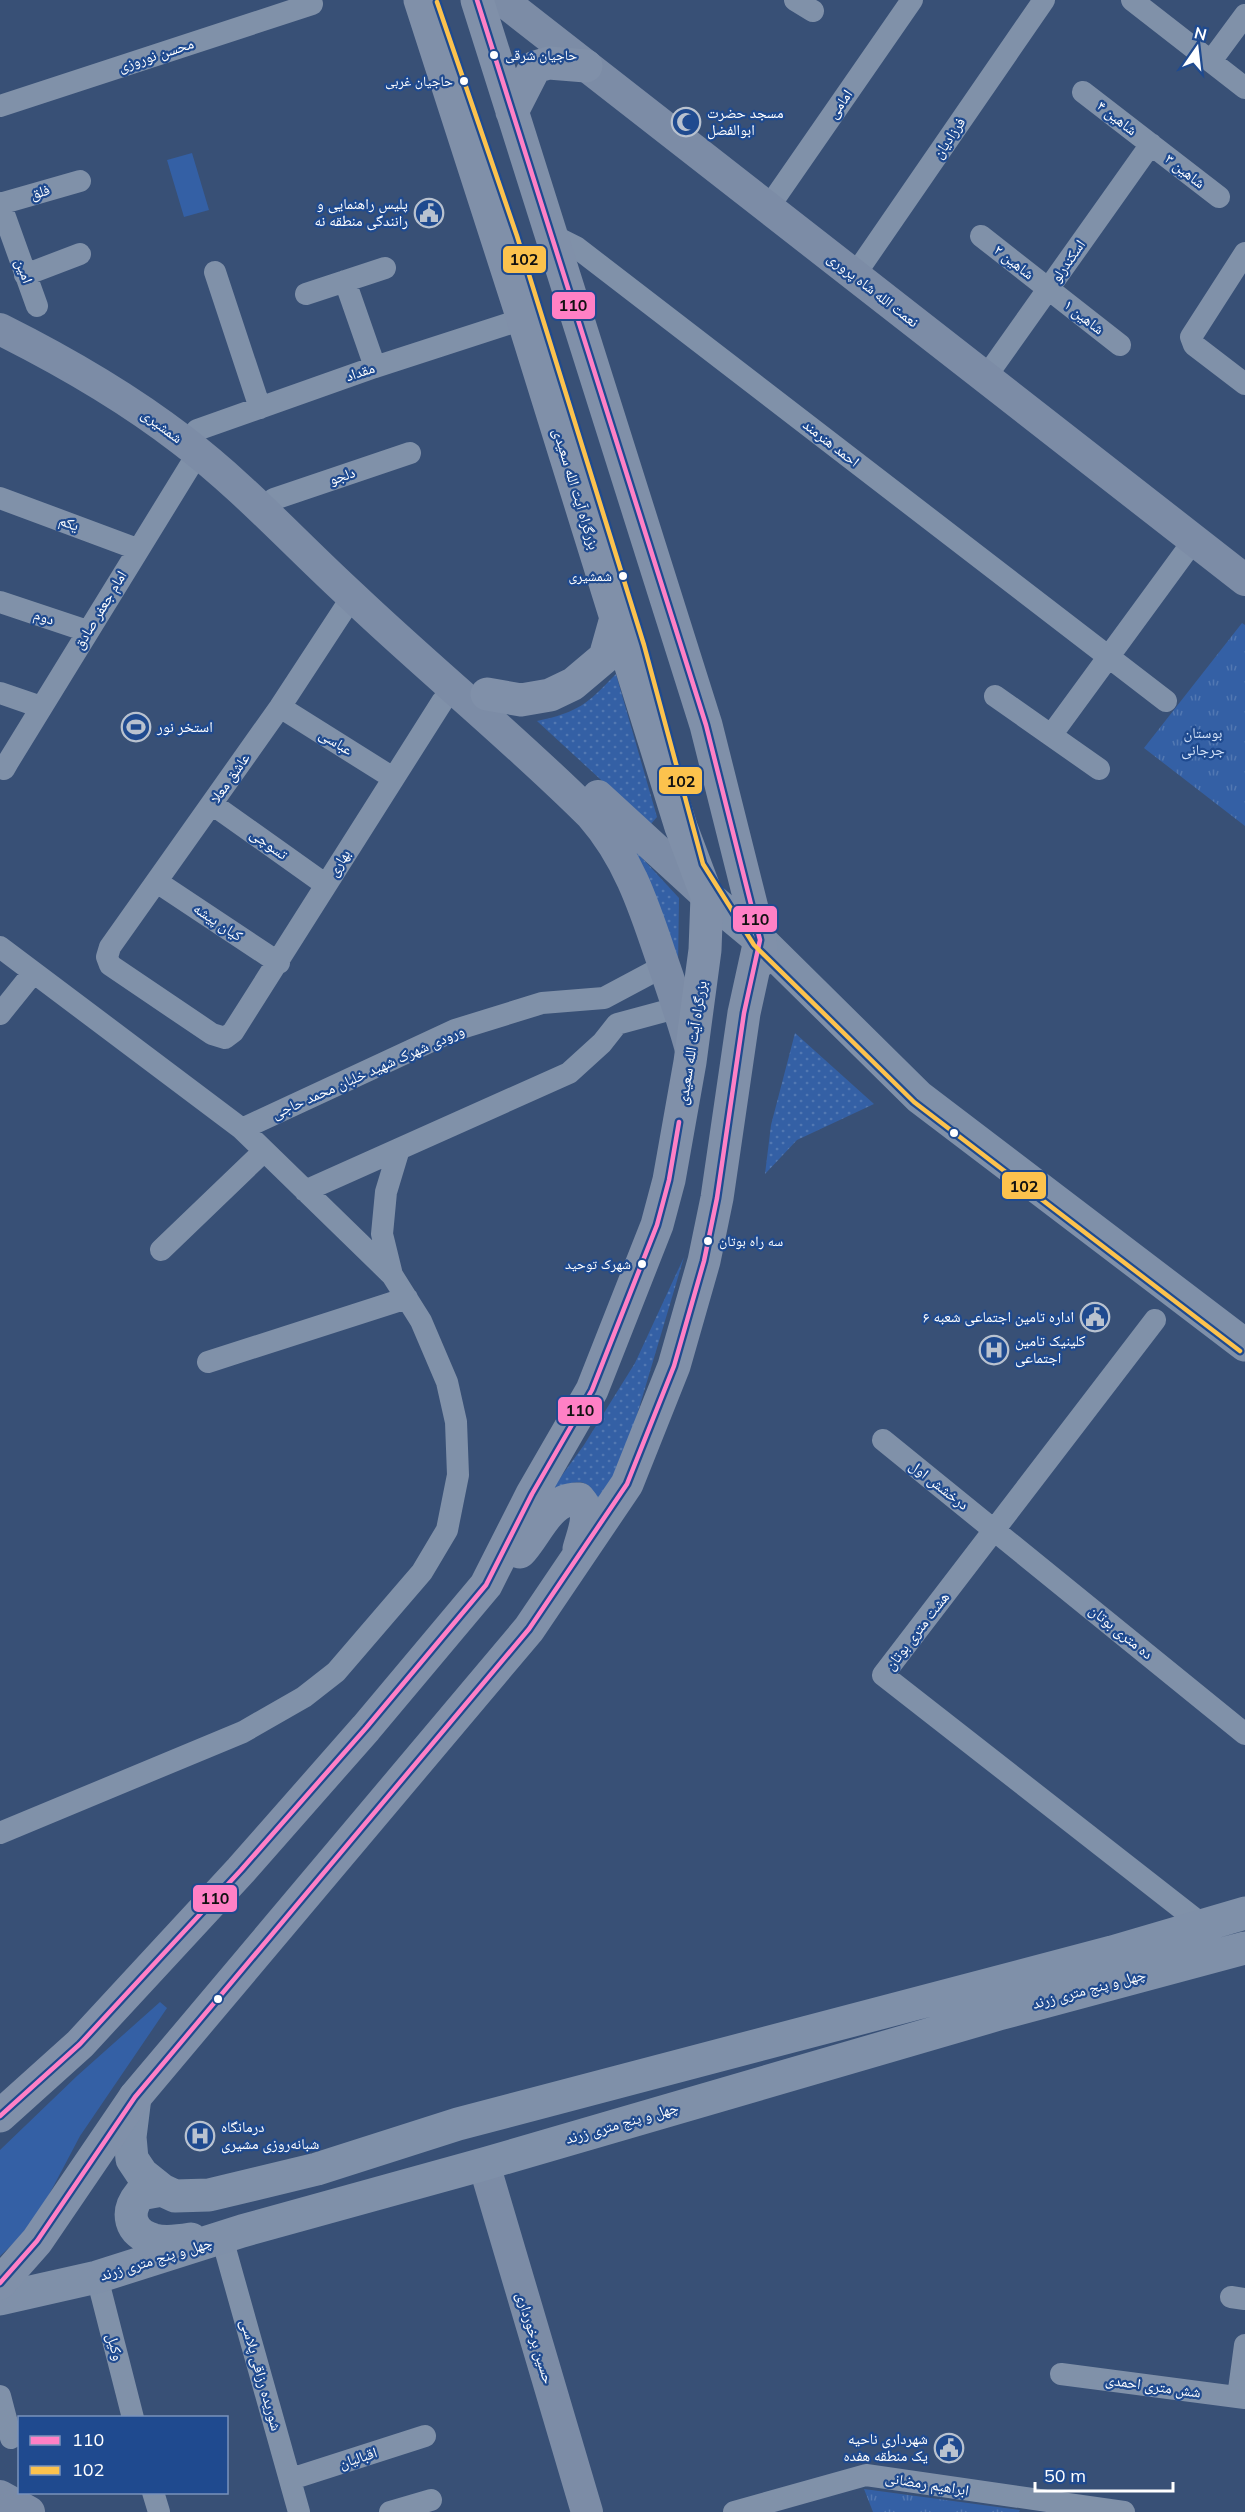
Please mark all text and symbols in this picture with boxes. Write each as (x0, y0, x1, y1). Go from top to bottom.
north arrow (1167, 18, 1227, 78)
text: N (1192, 22, 1209, 45)
street label: محسن نوروزی (116, 33, 197, 77)
place label: حاجیان شرقی (505, 46, 577, 64)
marker: حاجیان شرقی (488, 49, 500, 61)
place label: حاجیان غربی (385, 72, 453, 90)
marker: حاجیان غربی (458, 75, 470, 87)
street label: امامی (823, 85, 857, 123)
street label: شاهین ۴ (1093, 96, 1141, 140)
place label: مسجد حضرت ابوالفضل (707, 103, 784, 140)
mosque icon: مسجد حضرت ابوالفضل (670, 106, 702, 138)
street label: فرزادیان (928, 113, 970, 163)
street label: شاهین ۳ (1161, 149, 1209, 193)
street label: فلق (28, 180, 52, 204)
place label: پلیس راهنمایی و رانندگی منطقه نه (315, 194, 408, 231)
public building icon: پلیس راهنمایی و رانندگی منطقه نه (413, 197, 445, 229)
street label: اسکندرلو (1046, 236, 1089, 286)
street label: شاهین ۲ (990, 240, 1038, 284)
line badge: 102 (502, 245, 547, 274)
street label: نعمت الله شاه پروری (823, 248, 923, 332)
text: 102 (510, 249, 538, 269)
street label: امین (10, 256, 38, 286)
line badge: 110 (551, 291, 596, 320)
text: 110 (559, 295, 587, 315)
street label: شاهین ۱ (1060, 295, 1108, 339)
street label: مقداد (343, 358, 377, 385)
street label: شمشیری (137, 404, 187, 448)
street label: احمد هنرمند (799, 415, 863, 471)
street label: بزرگراه آیت الله سعیدی (548, 426, 604, 552)
street label: دلجو (326, 462, 357, 489)
street label: یکم (56, 510, 82, 536)
street label: امام جعفر صادق (69, 567, 131, 653)
place label: شمشیری (568, 567, 612, 585)
marker: شمشیری (617, 570, 629, 582)
street label: دوم (31, 604, 57, 630)
sports icon: استخر نور (120, 711, 152, 743)
place label: استخر نور (156, 717, 213, 736)
park label: بوستان جرجانی (1181, 723, 1225, 760)
street label: عباسی (315, 724, 357, 760)
street label: عاشق معلا (205, 749, 255, 807)
line badge: 102 (658, 766, 703, 795)
text: 102 (667, 771, 695, 791)
street label: تسوچی (246, 824, 292, 865)
street label: بهاری (323, 846, 355, 880)
street label: کیان پیشه (189, 898, 247, 946)
line badge: 110 (732, 905, 778, 933)
text: 110 (741, 909, 769, 929)
street label: بزرگراه آیت الله سعیدی (672, 979, 712, 1107)
street label: ورودی شهرک شهید خلبان محمد حاجی (268, 1020, 468, 1124)
unlabelled marker (948, 1127, 960, 1139)
line badge: 102 (1001, 1171, 1047, 1200)
text: 102 (1010, 1176, 1038, 1196)
place label: سه راه بوتان (719, 1232, 783, 1250)
marker: سه راه بوتان (702, 1235, 714, 1247)
place label: شهرک توحید (565, 1255, 631, 1273)
marker: شهرک توحید (636, 1258, 648, 1270)
public building icon: اداره تامین اجتماعی شعبه ۶ (1079, 1301, 1111, 1333)
place label: اداره تامین اجتماعی شعبه ۶ (923, 1307, 1074, 1327)
place label: کلینیک تامین اجتماعی (1015, 1331, 1086, 1368)
hospital icon: کلینیک تامین اجتماعی (978, 1334, 1010, 1366)
line badge: 110 (557, 1396, 603, 1425)
text: 110 (566, 1400, 594, 1420)
street label: درخشش اول (905, 1456, 973, 1514)
street label: هشت متری بوتان (880, 1588, 954, 1674)
street label: ده متری بوتان (1085, 1600, 1157, 1664)
line badge: 110 (192, 1884, 238, 1913)
text: 110 (201, 1888, 229, 1908)
street label: چهل و پنج متری زرند (1030, 1964, 1148, 2014)
unlabelled marker (212, 1993, 224, 2005)
street label: چهل و پنج متری زرند (563, 2097, 681, 2149)
place label: درمانگاه شبانه‌روزی مشیری (221, 2117, 319, 2154)
hospital icon: درمانگاه شبانه‌روزی مشیری (184, 2120, 216, 2152)
street label: چهل و پنج متری زرند (97, 2232, 215, 2286)
street label: حسین برخورداری (512, 2290, 559, 2387)
street label: شوریده رزاقی پلاسی (236, 2317, 287, 2433)
street label: وکیل (102, 2331, 128, 2363)
street label: شش متری احمدی (1104, 2369, 1202, 2403)
legend (18, 2416, 228, 2494)
text: 110 (72, 2428, 104, 2451)
place label: شهرداری ناحیه یک منطقه هفده (843, 2429, 928, 2465)
public building icon: شهرداری ناحیه یک منطقه هفده (933, 2432, 965, 2464)
street label: اقبالیان (336, 2442, 380, 2474)
scale bar (1035, 2455, 1173, 2493)
text: 102 (72, 2458, 104, 2481)
text: 50 m (1044, 2464, 1086, 2487)
street label: ابراهیم رمضانی (884, 2467, 970, 2501)

